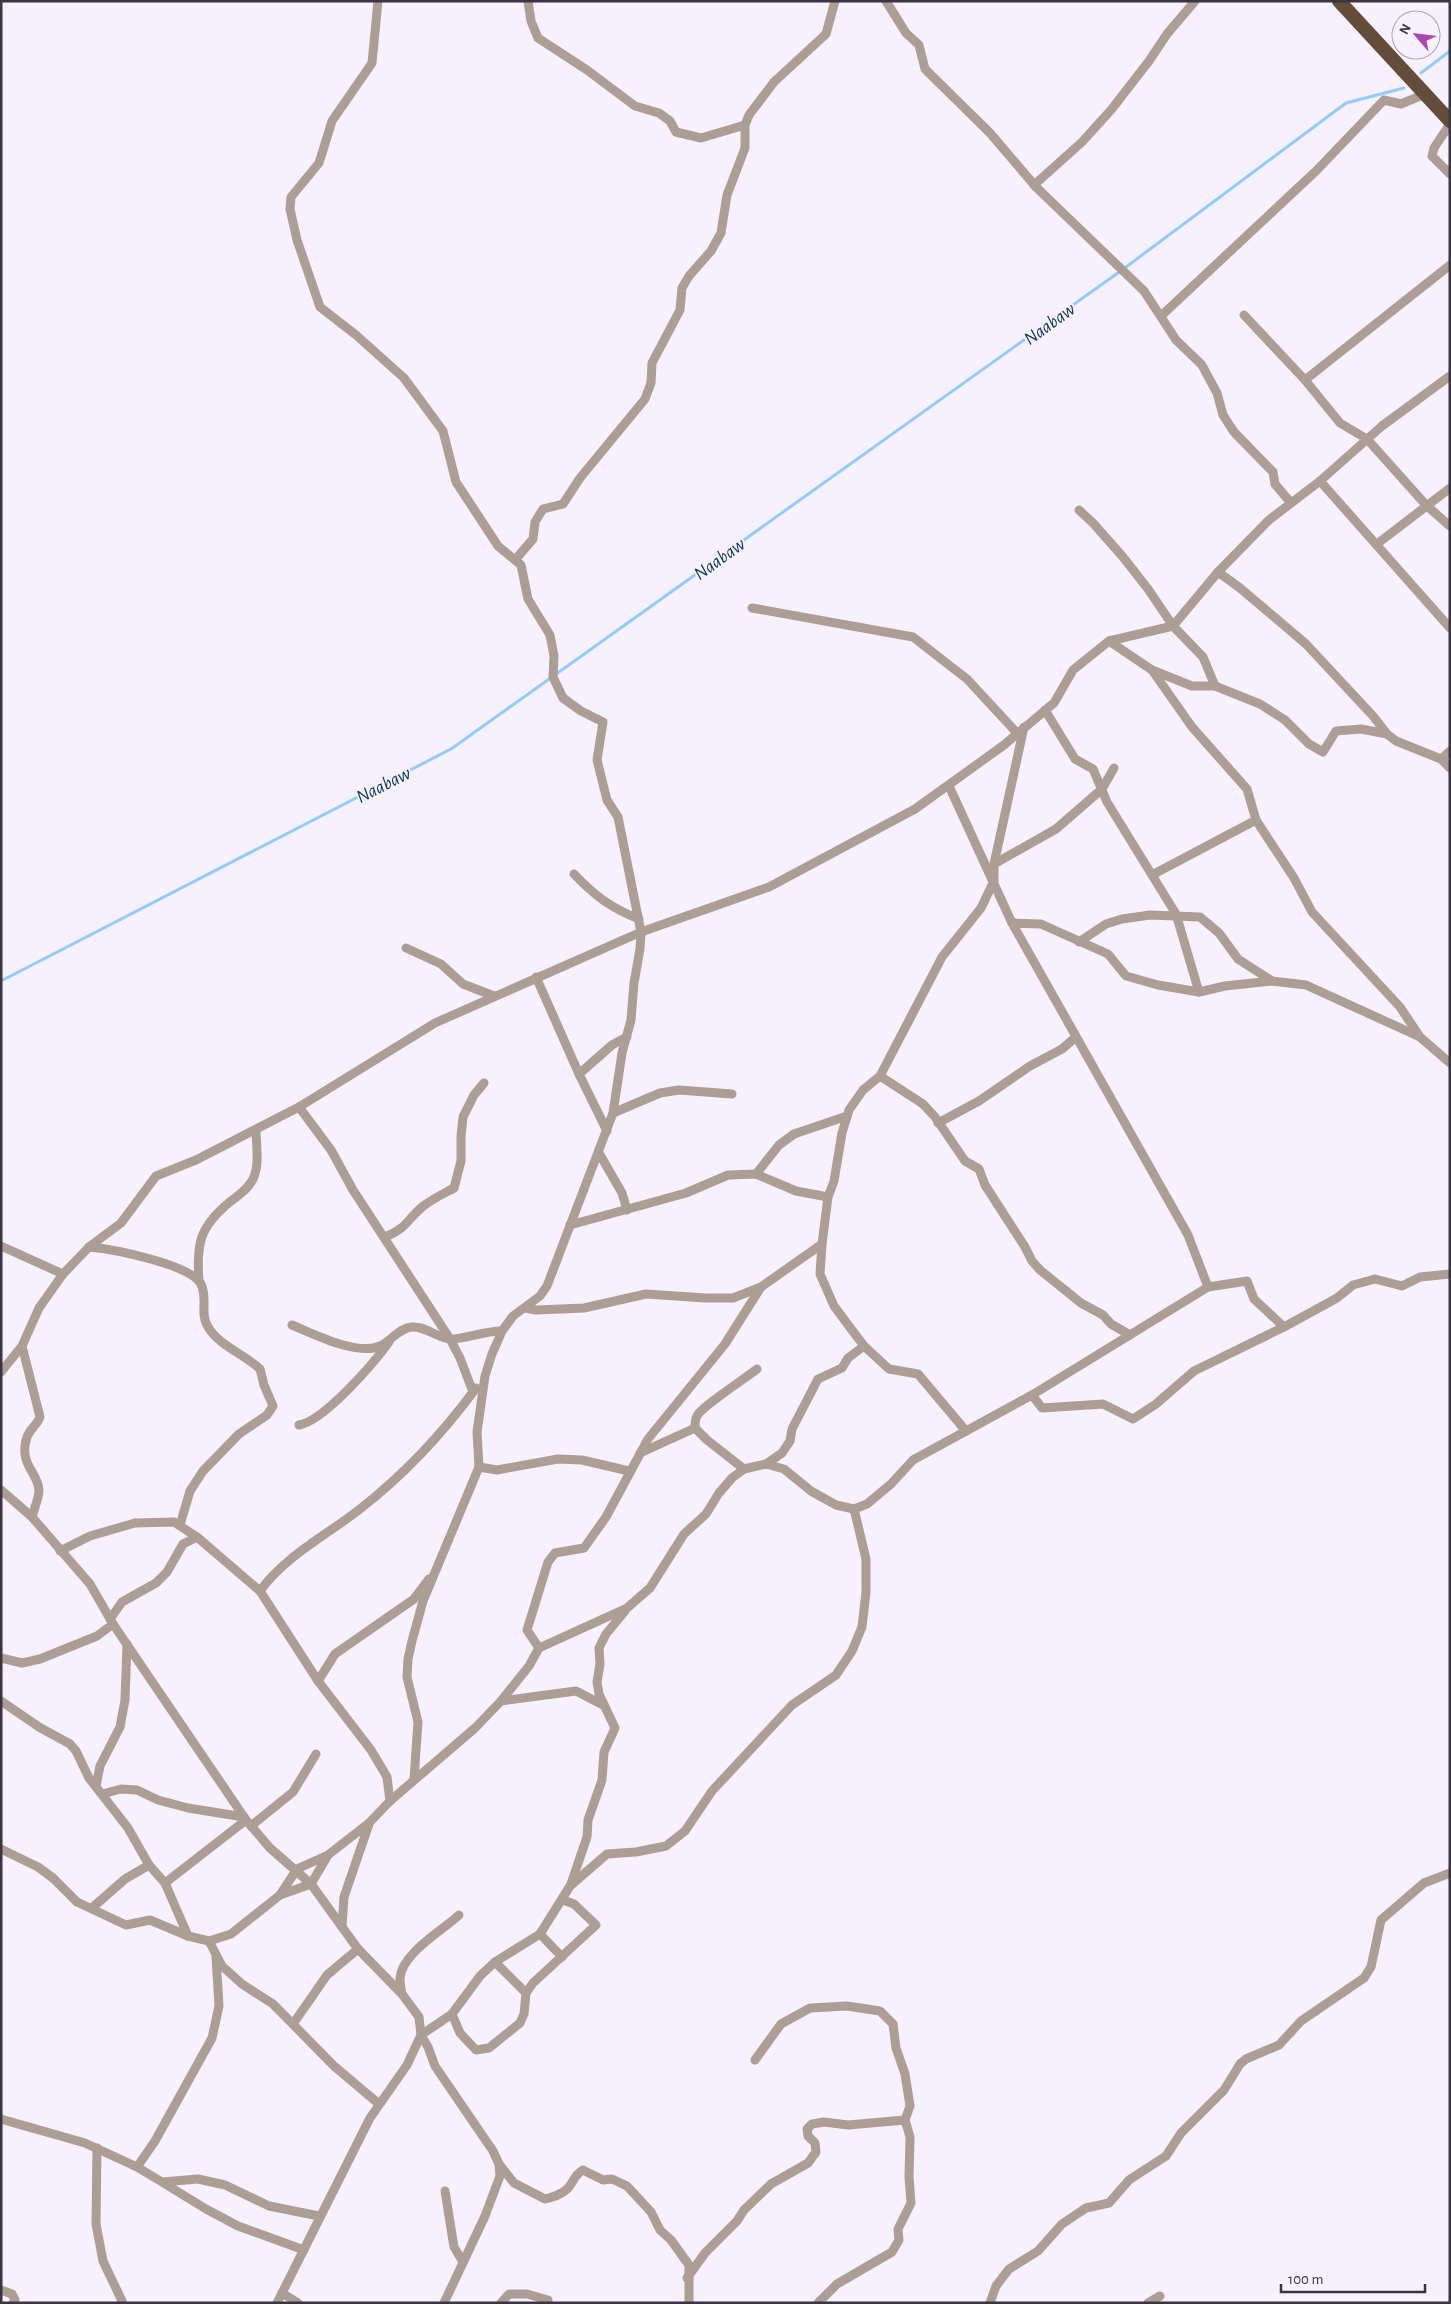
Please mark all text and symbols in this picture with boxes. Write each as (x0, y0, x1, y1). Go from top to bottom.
north arrow (1391, 10, 1441, 60)
text: N (1397, 22, 1414, 37)
water label: Naabaw (1021, 299, 1079, 349)
water label: Naabaw (691, 534, 749, 584)
water label: Naabaw (353, 764, 414, 807)
scale bar (1281, 2262, 1425, 2294)
text: 100 m (1288, 2272, 1323, 2287)

